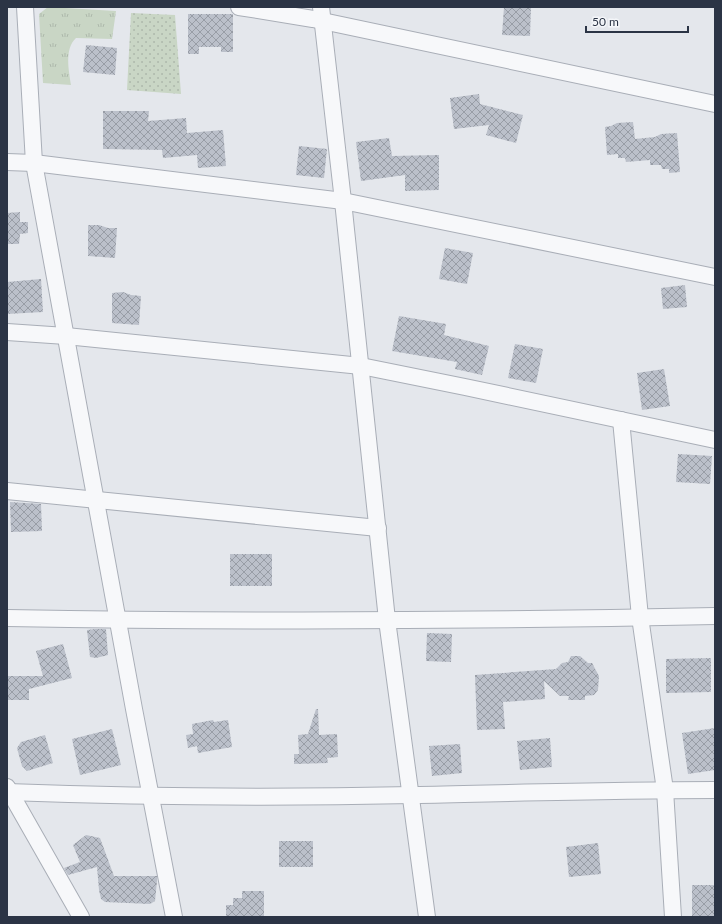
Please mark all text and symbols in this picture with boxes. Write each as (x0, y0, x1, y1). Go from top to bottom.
scale bar (586, 8, 688, 34)
text: 50 m (592, 14, 619, 29)

